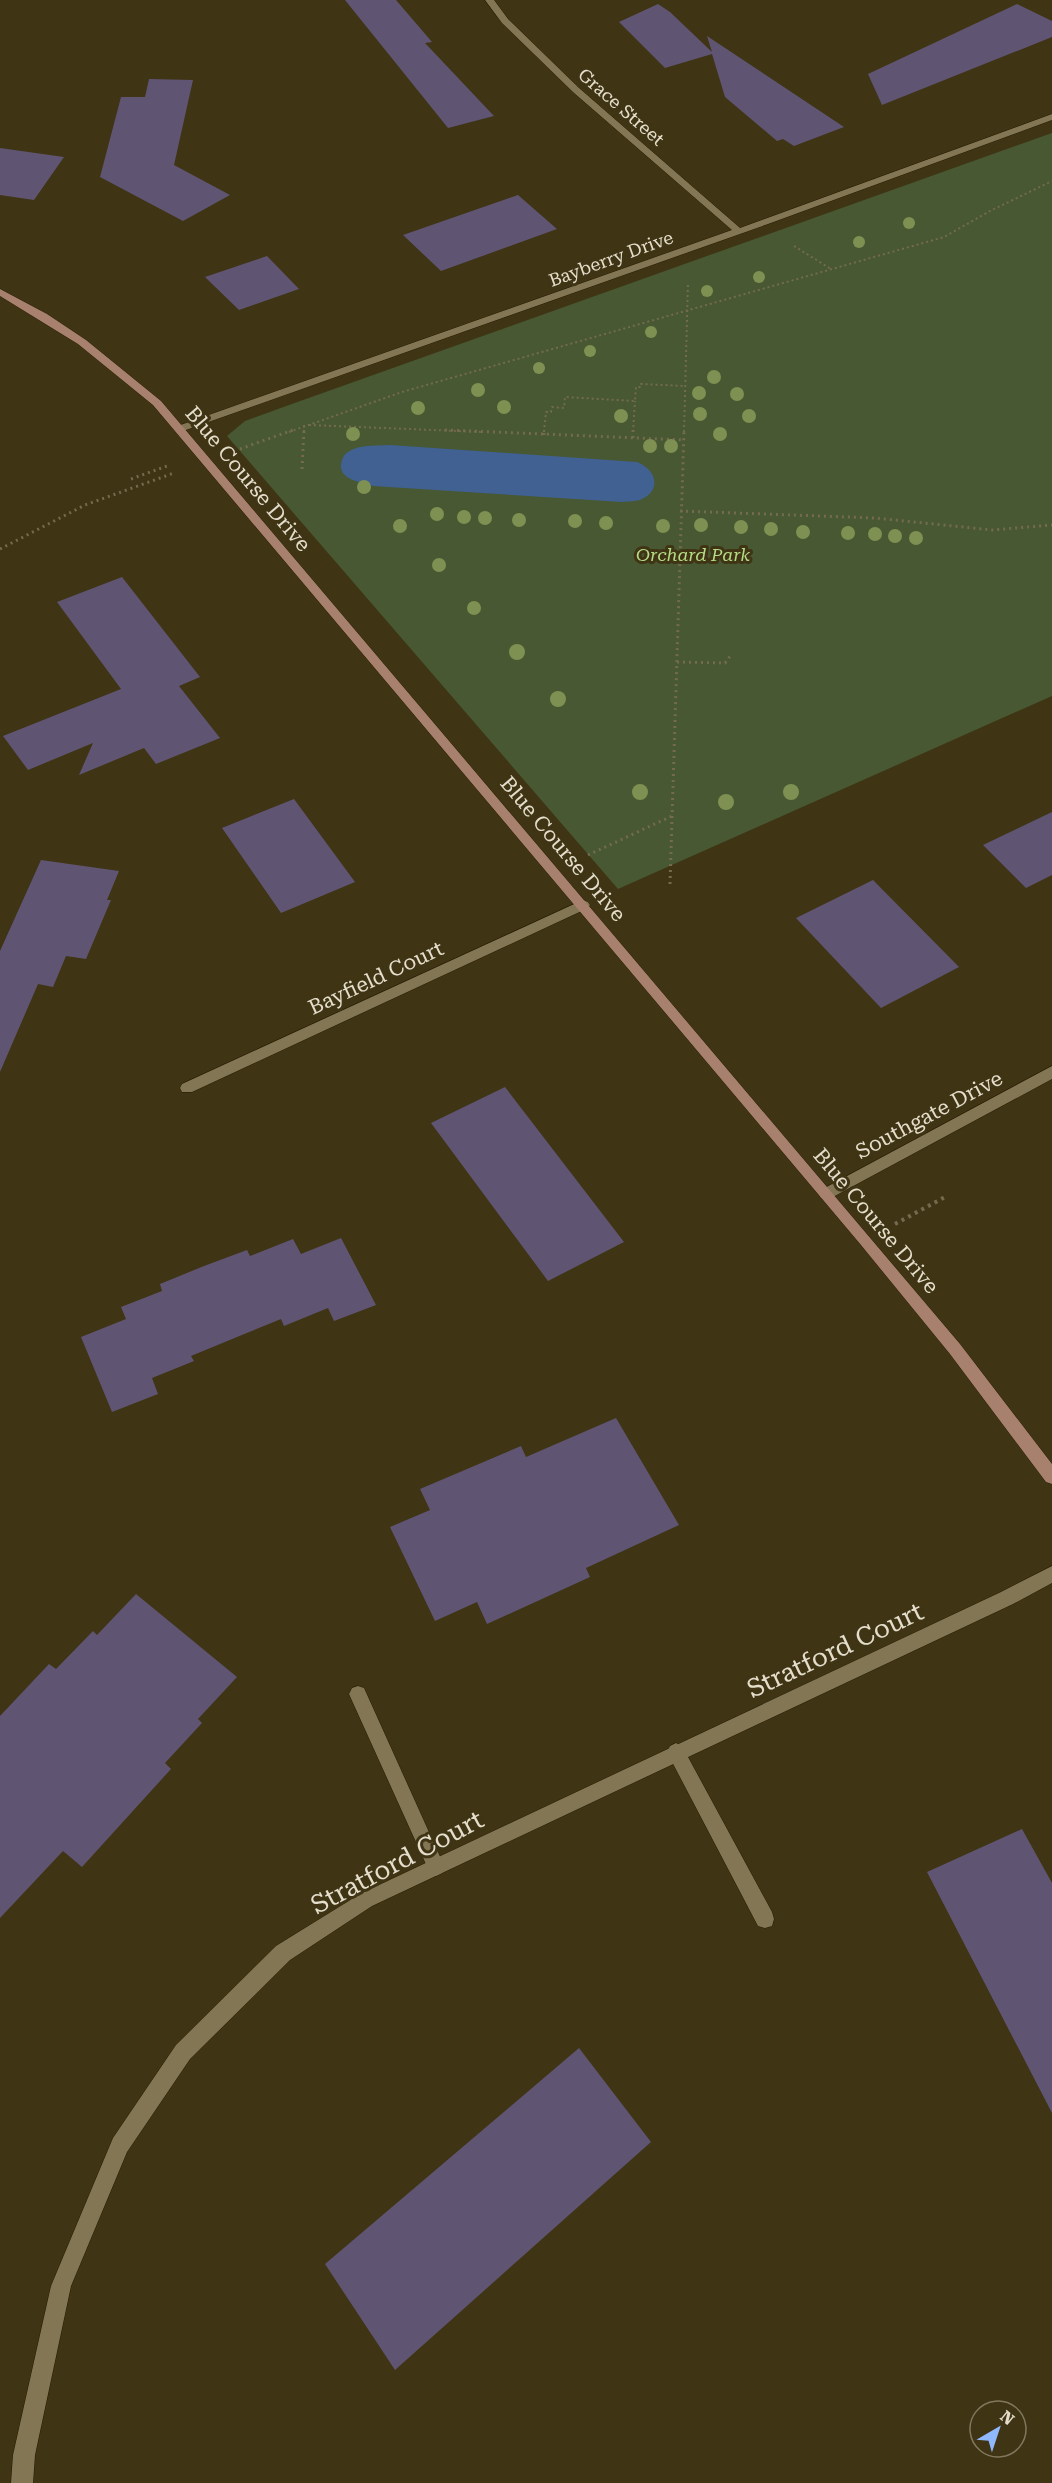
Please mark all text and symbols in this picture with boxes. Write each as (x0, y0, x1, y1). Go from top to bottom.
street label: Grace Street (574, 64, 669, 150)
street label: Bayberry Drive (546, 226, 676, 291)
street label: Blue Course Drive (180, 402, 316, 556)
park label: Orchard Park (636, 544, 750, 565)
street label: Blue Course Drive (495, 772, 631, 926)
street label: Bayfield Court (305, 936, 447, 1020)
street label: Southgate Drive (851, 1066, 1007, 1164)
street label: Blue Course Drive (808, 1144, 944, 1298)
street label: Stratford Court (742, 1596, 928, 1704)
street label: Stratford Court (306, 1804, 489, 1920)
north arrow (968, 2399, 1028, 2459)
text: N (996, 2406, 1018, 2429)

